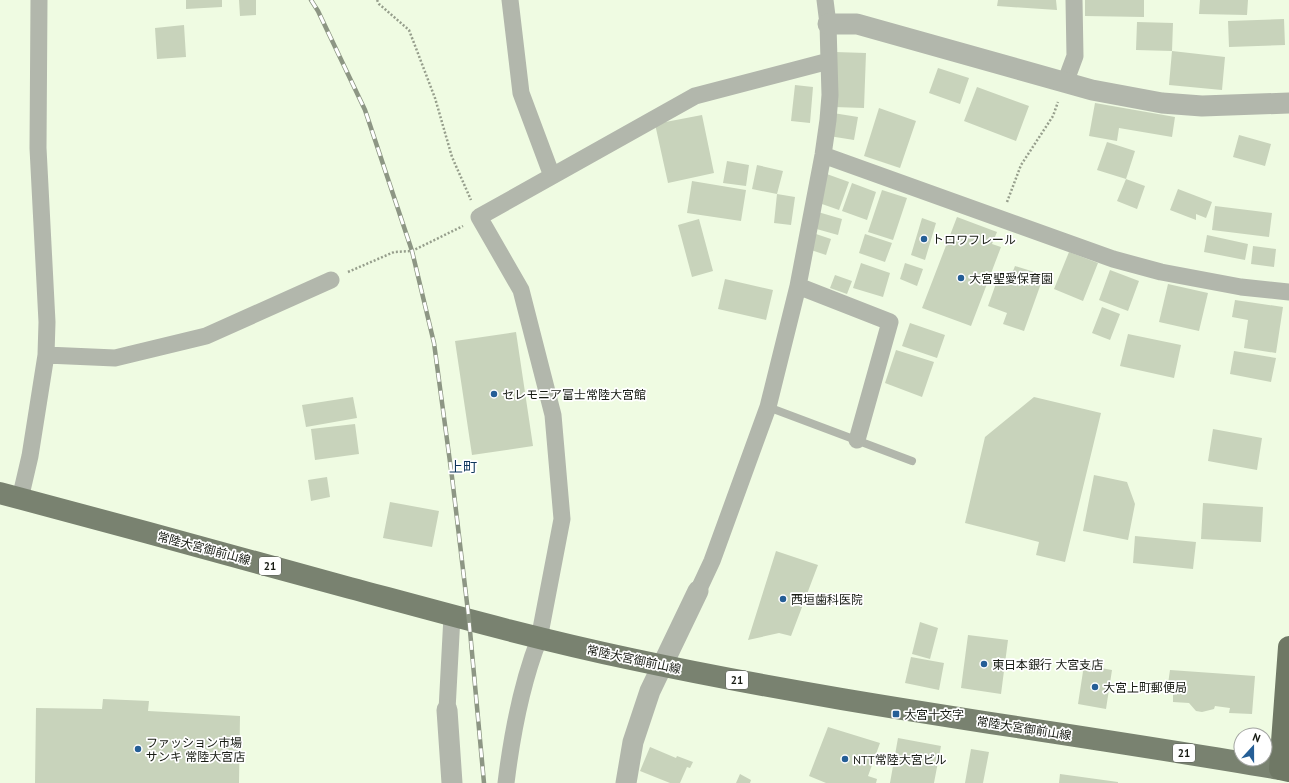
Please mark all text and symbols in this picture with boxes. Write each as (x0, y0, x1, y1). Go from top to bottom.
place label: トロワフレール (932, 232, 1016, 247)
marker: トロワフレール (919, 234, 929, 244)
place label: 大宮聖愛保育園 (969, 271, 1053, 286)
marker: 大宮聖愛保育園 (956, 273, 966, 283)
place label: セレモニア富士常陸大宮館 (502, 387, 646, 402)
marker: セレモニア富士常陸大宮館 (489, 389, 499, 399)
district label: 上町 (449, 458, 477, 476)
street label: 常陸大宮御前山線 (156, 528, 252, 568)
road number: 21 (259, 557, 281, 575)
place label: 西垣歯科医院 (791, 592, 863, 607)
marker: 西垣歯科医院 (778, 594, 788, 604)
street label: 常陸大宮御前山線 (585, 642, 683, 676)
place label: 東日本銀行 大宮支店 (992, 657, 1103, 672)
marker: 東日本銀行 大宮支店 (979, 659, 989, 669)
road number: 21 (726, 671, 748, 689)
place label: 大宮上町郵便局 (1103, 680, 1187, 695)
marker: 大宮上町郵便局 (1090, 682, 1100, 692)
place label: 大宮十文字 (904, 707, 964, 722)
marker: 大宮十文字 (891, 709, 901, 719)
street label: 常陸大宮御前山線 (975, 713, 1073, 743)
north arrow (1233, 727, 1273, 767)
text: N (1251, 730, 1262, 745)
place label: ファッション市場 サンキ 常陸大宮店 (146, 735, 245, 764)
marker: ファッション市場 サンキ 常陸大宮店 (133, 744, 143, 754)
road number: 21 (1173, 744, 1195, 762)
place label: NTT常陸大宮ビル (853, 752, 947, 767)
marker: NTT常陸大宮ビル (840, 754, 850, 764)

